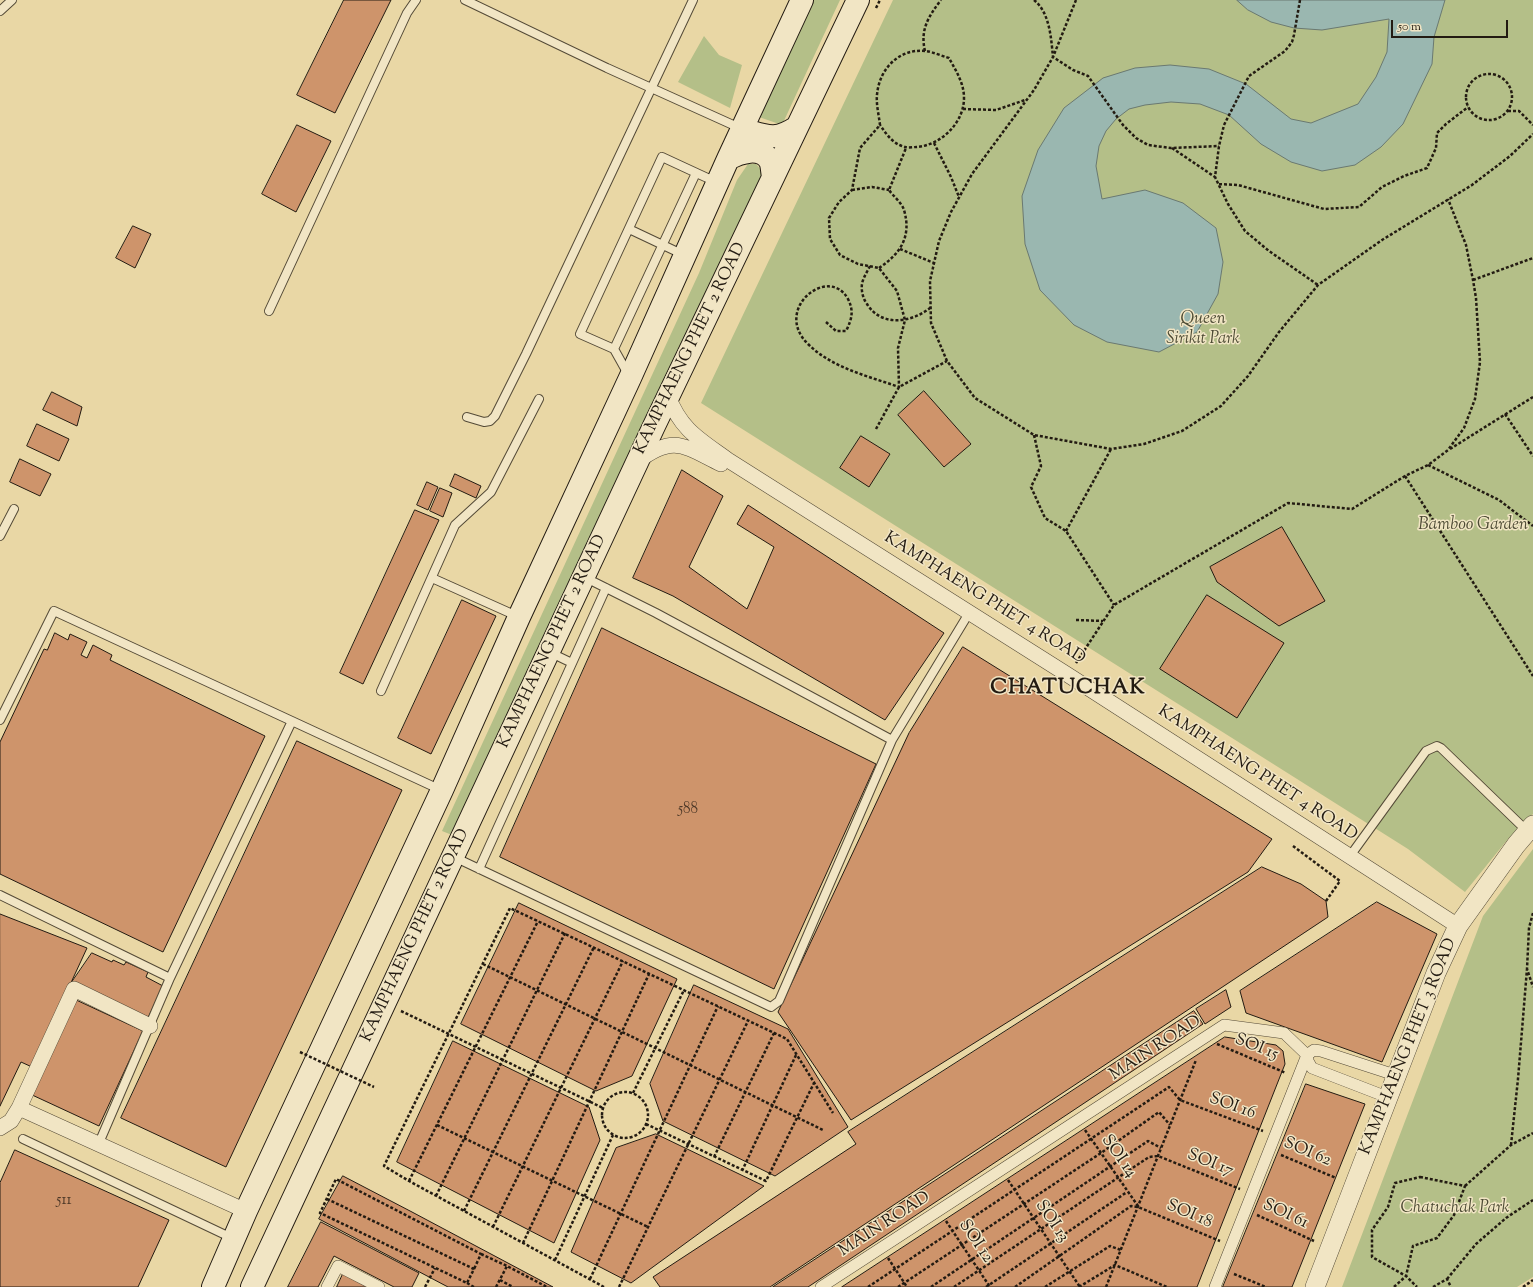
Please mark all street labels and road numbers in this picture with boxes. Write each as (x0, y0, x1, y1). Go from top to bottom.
street label: KAMPHAENG PHET 2 ROAD (631, 240, 751, 458)
street label: KAMPHAENG PHET 4 ROAD (880, 528, 1088, 670)
street label: KAMPHAENG PHET 2 ROAD (495, 532, 611, 752)
street label: KAMPHAENG PHET 4 ROAD (1153, 702, 1361, 846)
street label: KAMPHAENG PHET 2 ROAD (358, 826, 474, 1046)
street label: KAMPHAENG PHET 3 ROAD (1356, 936, 1462, 1158)
street label: MAIN ROAD (1106, 1012, 1206, 1086)
street label: SOI 15 (1231, 1030, 1281, 1066)
street label: SOI 16 (1206, 1089, 1258, 1125)
street label: SOI 14 (1096, 1131, 1140, 1183)
street label: SOI 62 (1280, 1134, 1334, 1172)
street label: SOI 17 (1184, 1146, 1236, 1182)
street label: MAIN ROAD (835, 1188, 935, 1262)
street label: SOI 18 (1163, 1196, 1215, 1234)
street label: SOI 61 (1259, 1196, 1311, 1234)
street label: SOI 13 (1030, 1197, 1072, 1247)
street label: SOI 12 (953, 1217, 997, 1267)

